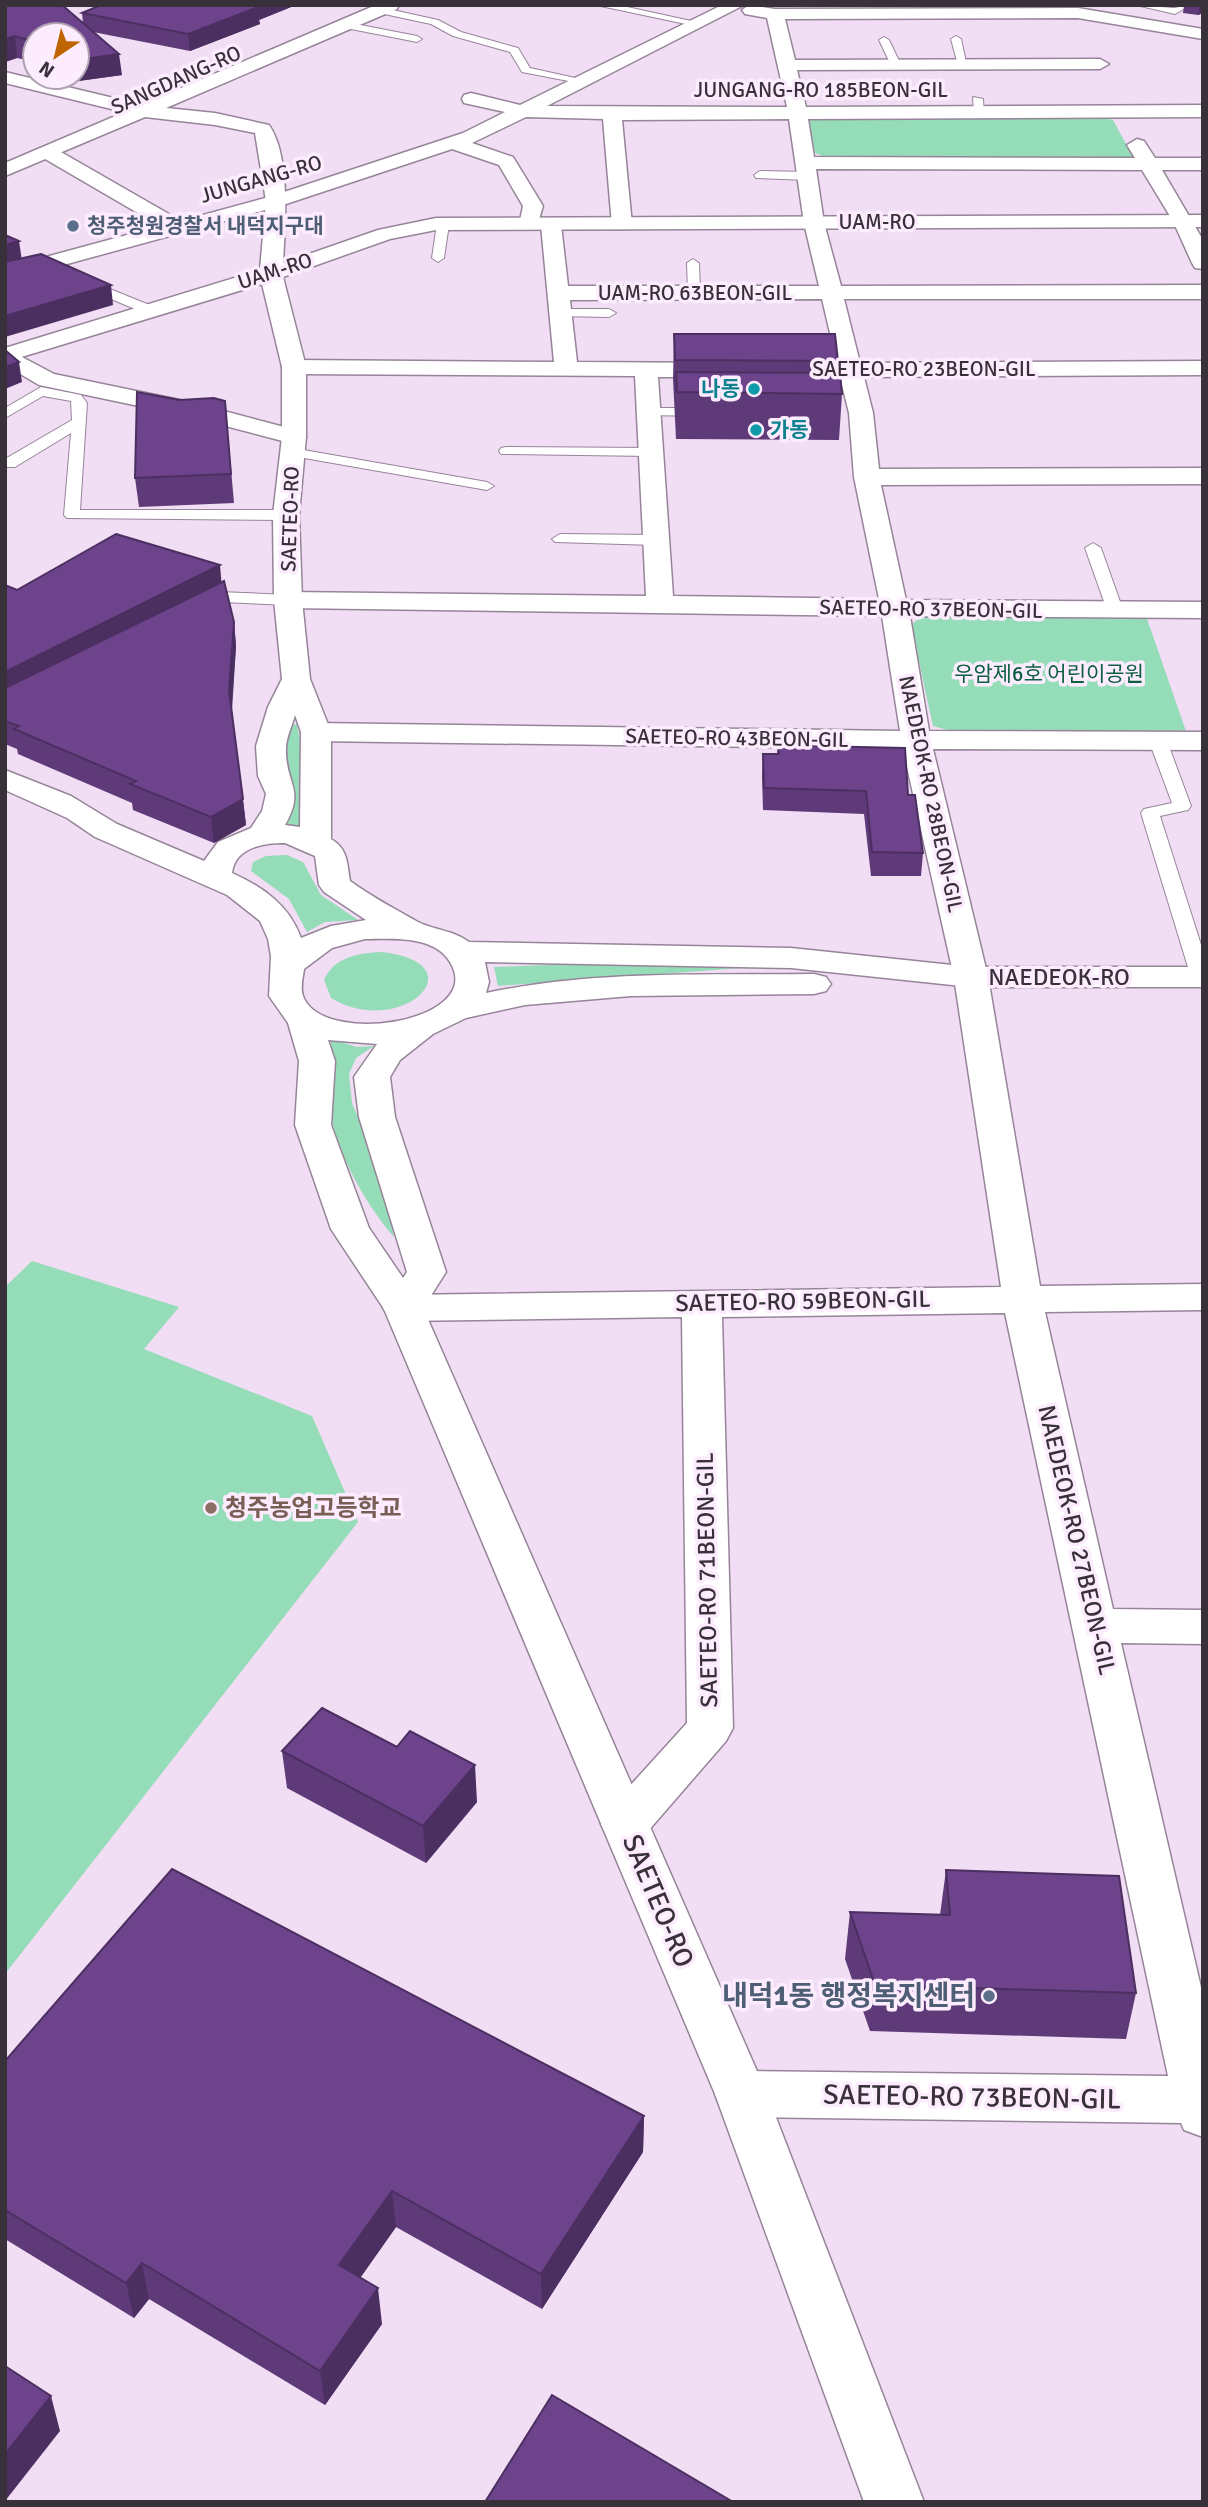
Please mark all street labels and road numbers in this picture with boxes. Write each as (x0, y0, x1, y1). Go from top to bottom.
street label: SANGDANG-RO (107, 40, 245, 120)
street label: JUNGANG-RO 185BEON-GIL (694, 77, 948, 103)
street label: JUNGANG-RO (197, 149, 325, 209)
street label: UAM-RO (839, 209, 915, 235)
street label: UAM-RO (234, 247, 316, 295)
street label: UAM-RO 63BEON-GIL (598, 280, 792, 306)
street label: SAETEO-RO 23BEON-GIL (812, 356, 1036, 382)
street label: SAETEO-RO (275, 466, 305, 572)
street label: SAETEO-RO 37BEON-GIL (819, 594, 1043, 624)
street label: NAEDEOK-RO 28BEON-GIL (893, 673, 969, 915)
street label: SAETEO-RO 43BEON-GIL (625, 723, 849, 753)
street label: NAEDEOK-RO (988, 962, 1130, 992)
street label: SAETEO-RO 59BEON-GIL (675, 1284, 931, 1318)
street label: NAEDEOK-RO 27BEON-GIL (1031, 1402, 1123, 1678)
street label: SAETEO-RO 71BEON-GIL (690, 1452, 724, 1708)
street label: SAETEO-RO (615, 1829, 701, 1973)
street label: SAETEO-RO 73BEON-GIL (823, 2077, 1121, 2117)

